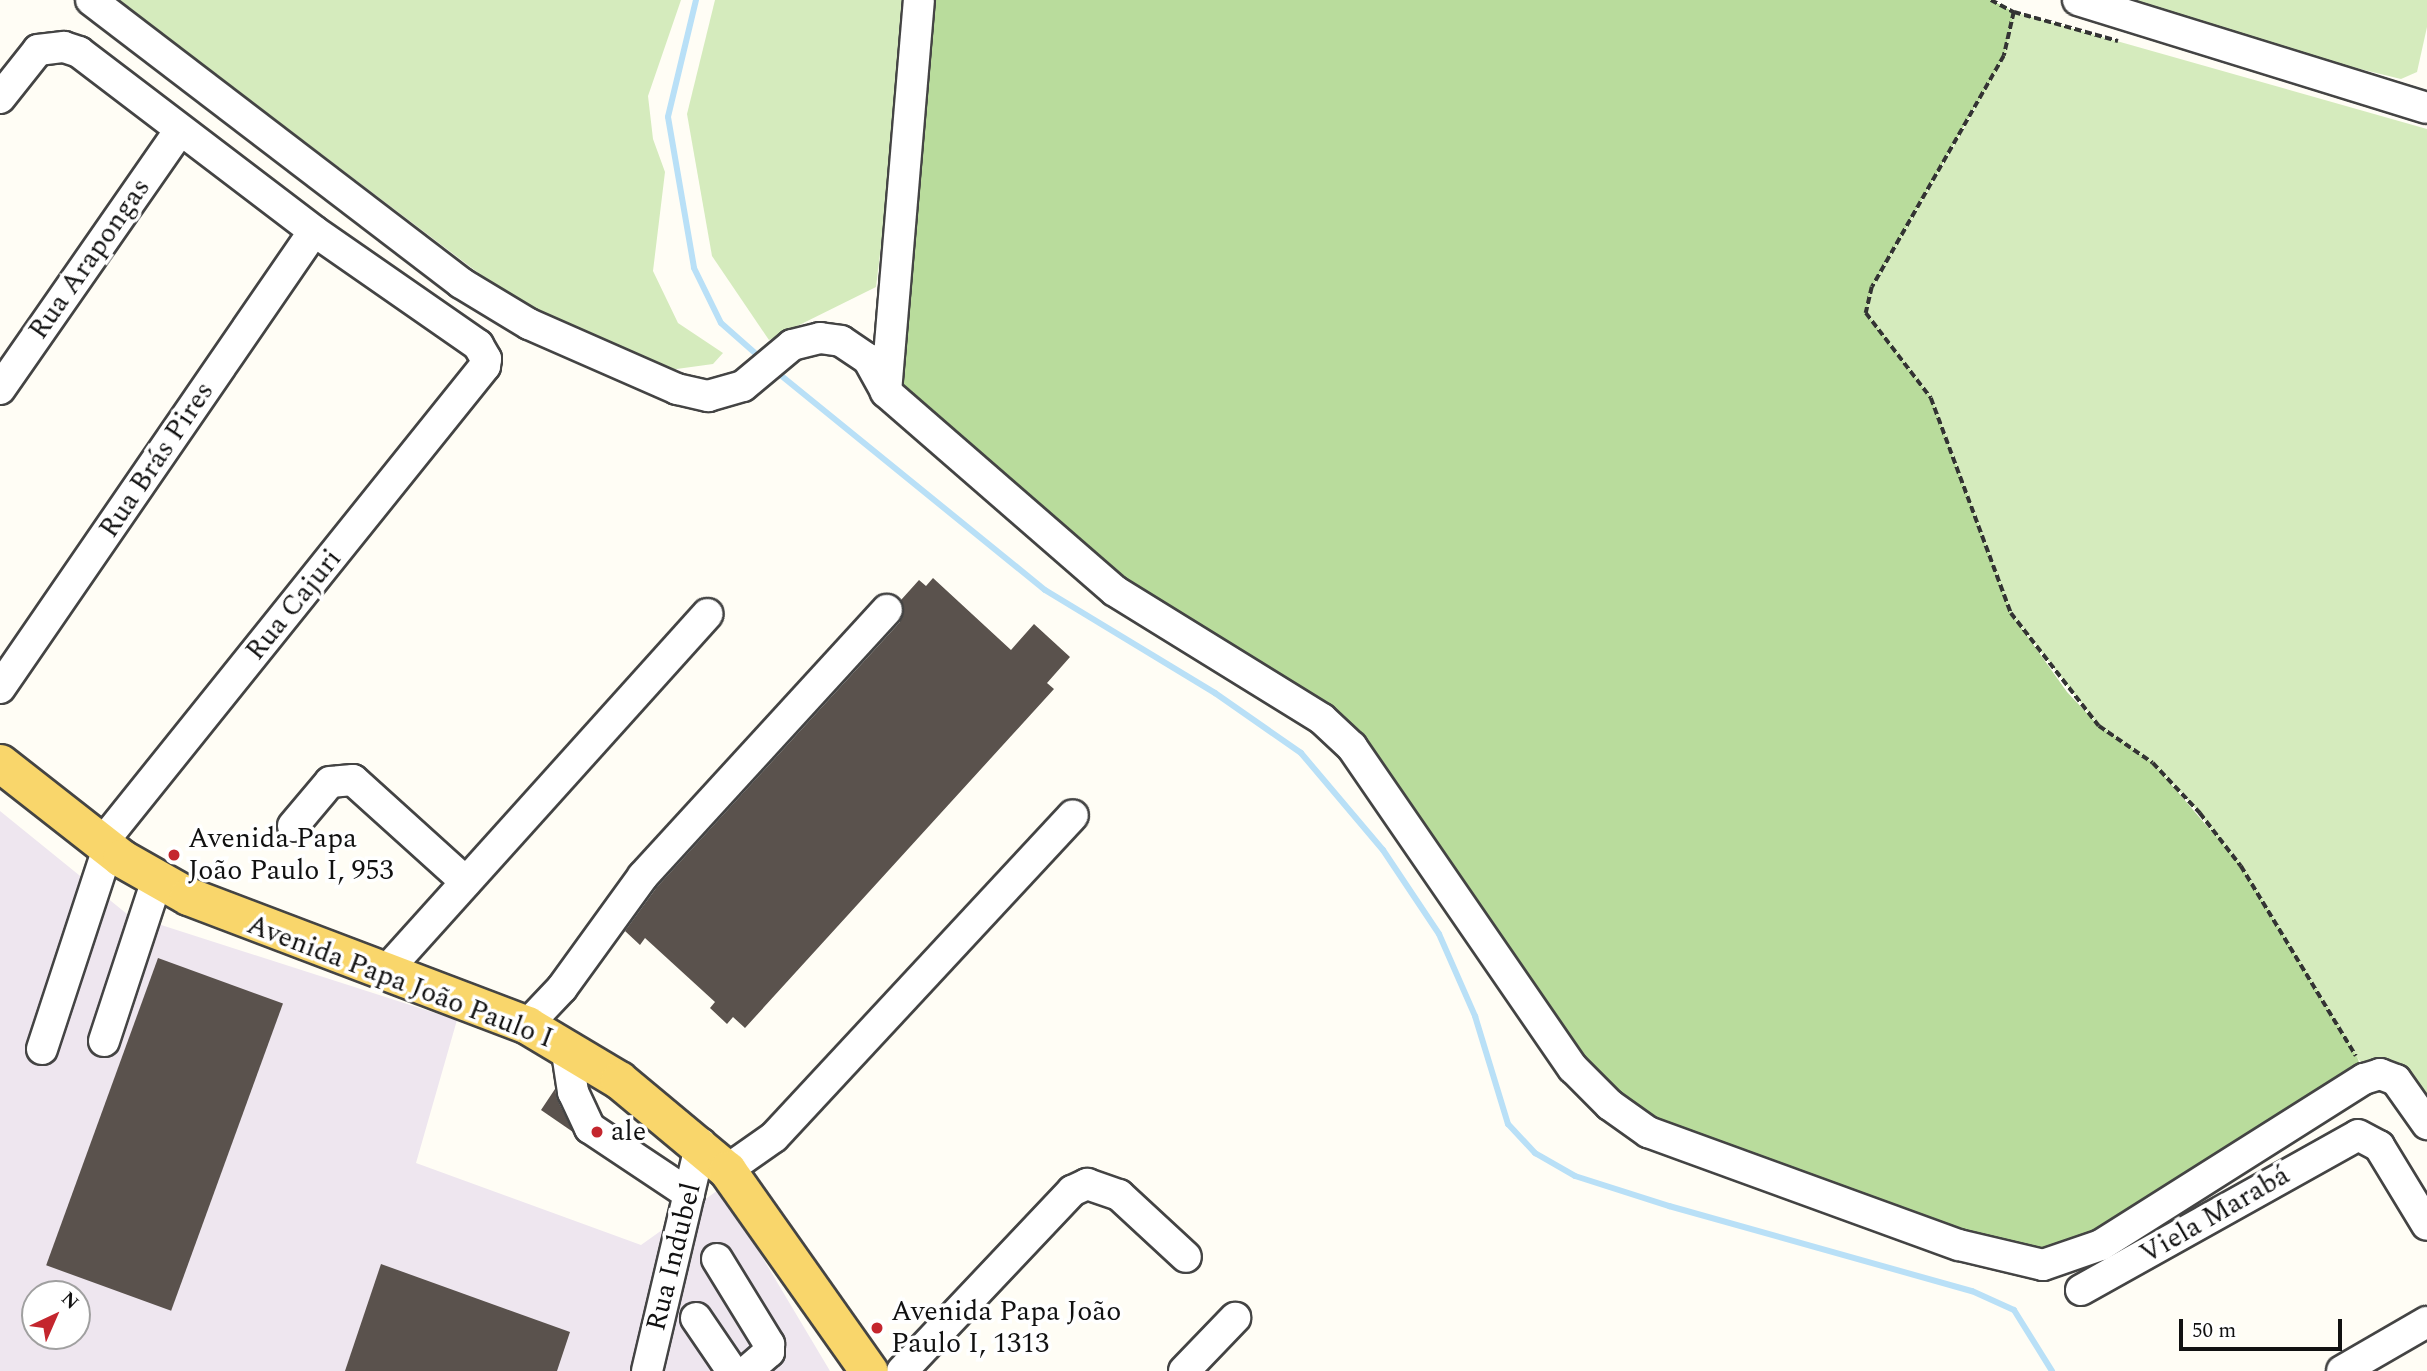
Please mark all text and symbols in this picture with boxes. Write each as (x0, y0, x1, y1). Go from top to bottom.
street label: Rua Arapongas (22, 172, 158, 346)
street label: Rua Brás Pires (92, 376, 222, 544)
street label: Rua Cajuri (239, 543, 349, 667)
place label: Avenida Papa João Paulo I, 953 (188, 822, 393, 888)
marker: Avenida Papa João Paulo I, 953 (166, 847, 182, 863)
street label: Avenida Papa João Paulo I (242, 908, 558, 1056)
place label: ale (611, 1115, 646, 1149)
marker: ale (589, 1124, 605, 1140)
street label: Viela Marabá (2134, 1159, 2296, 1271)
street label: Rua Indubel (639, 1180, 709, 1334)
north arrow (21, 1280, 91, 1350)
text: N (54, 1285, 85, 1317)
place label: Avenida Papa João Paulo I, 1313 (891, 1295, 1121, 1361)
scale bar (2182, 1304, 2345, 1348)
text: 50 m (2192, 1315, 2236, 1347)
marker: Avenida Papa João Paulo I, 1313 (869, 1320, 885, 1336)

